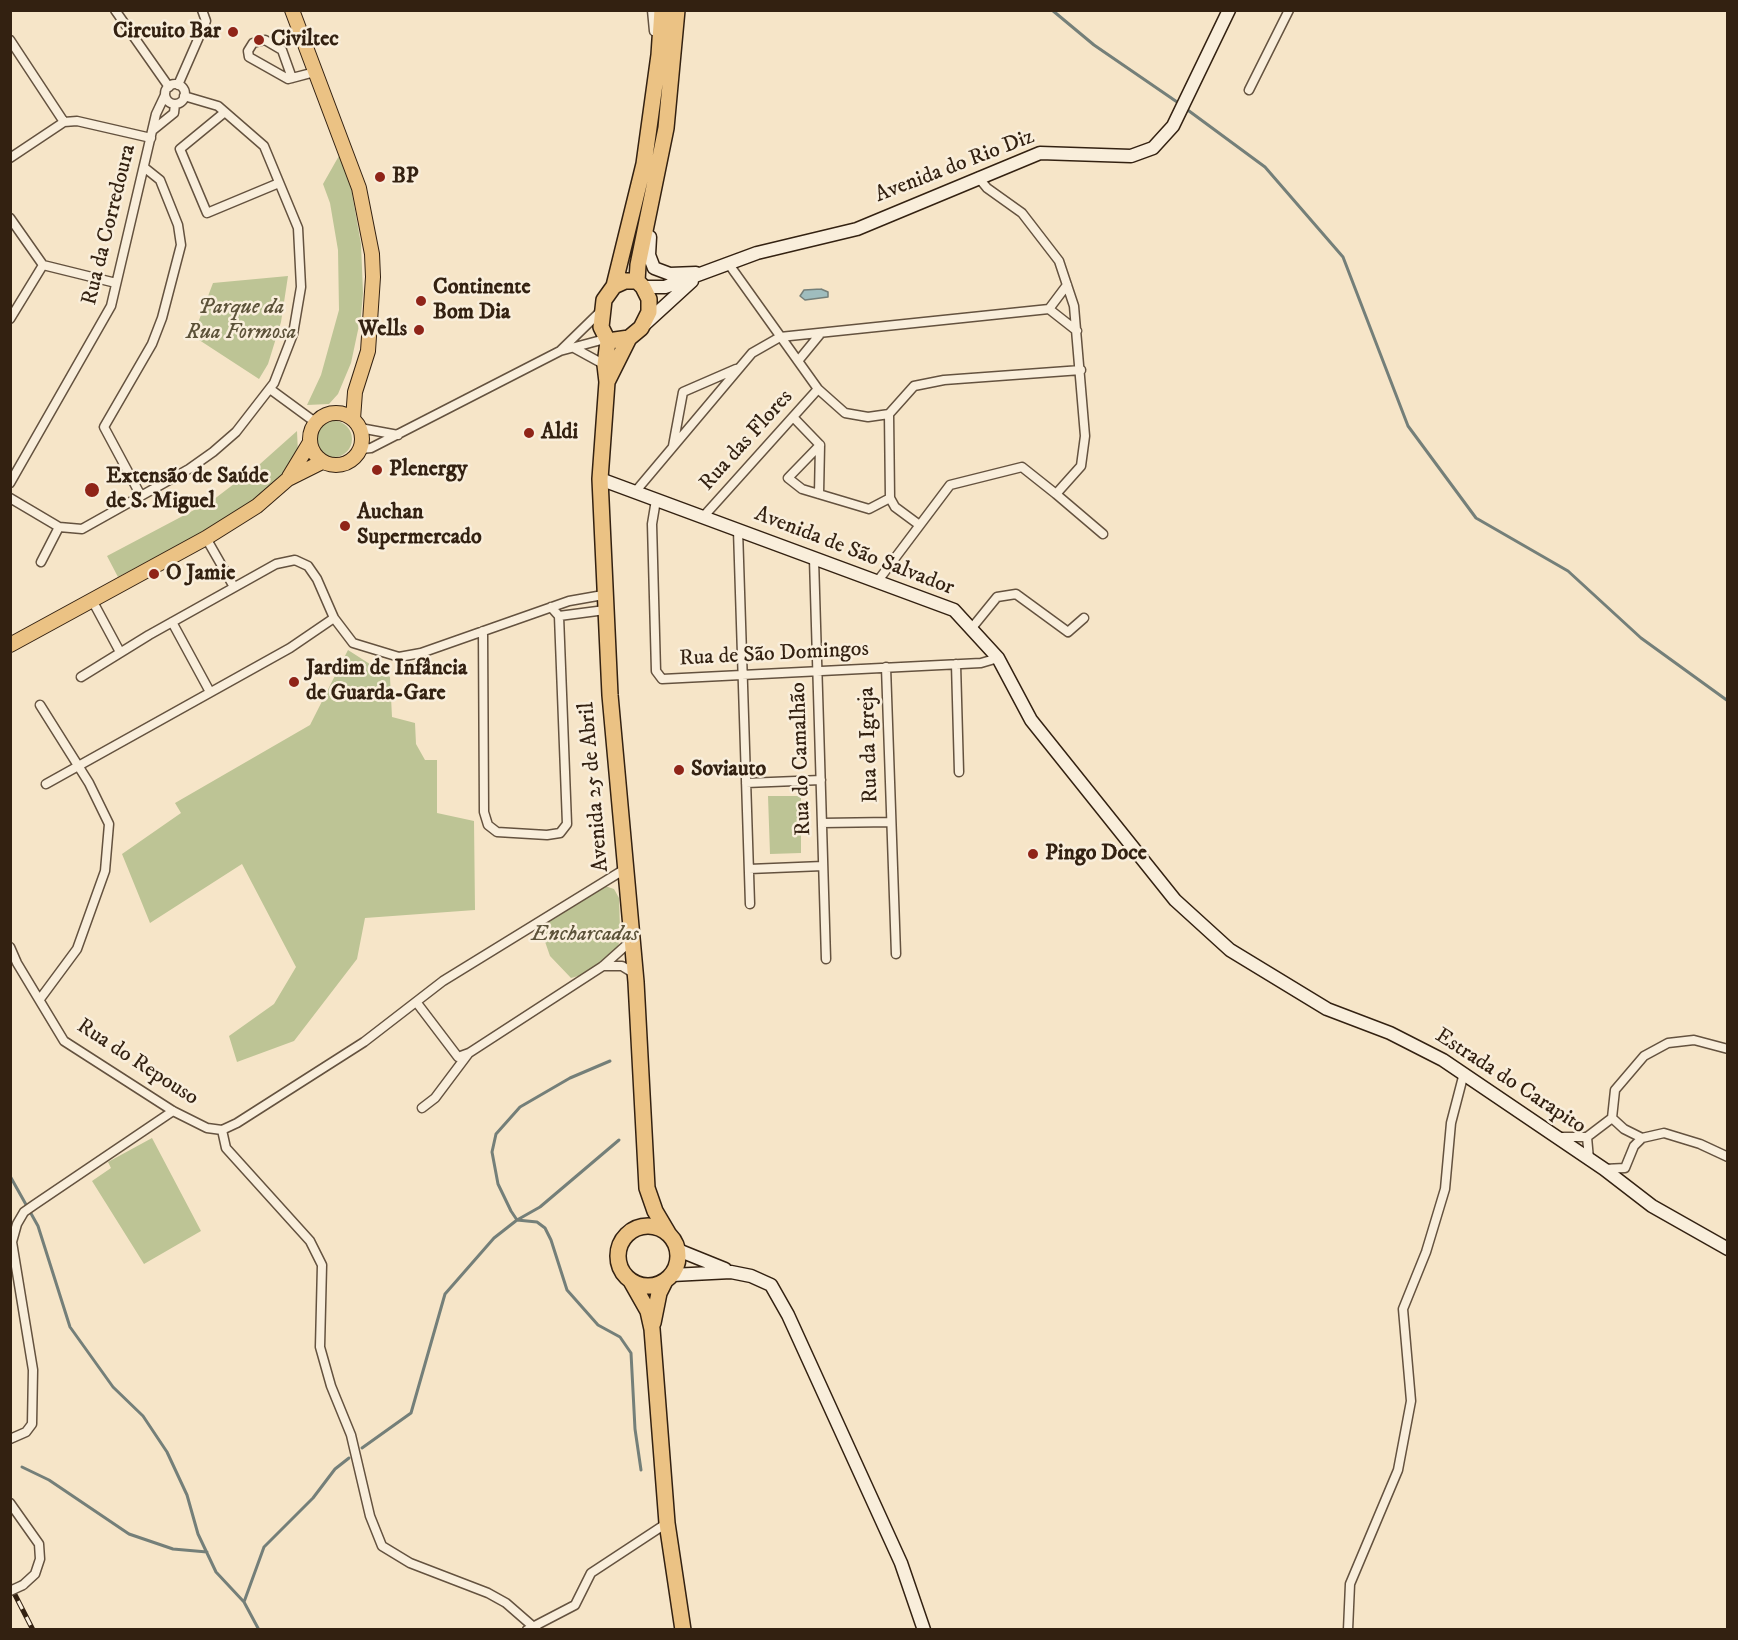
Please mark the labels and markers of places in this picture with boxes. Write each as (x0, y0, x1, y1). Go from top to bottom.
place label: Circuito Bar (113, 19, 221, 45)
marker: Circuito Bar (226, 25, 240, 39)
place label: Civiltec (271, 27, 339, 53)
marker: Civiltec (252, 33, 266, 47)
place label: BP (392, 164, 419, 190)
marker: BP (373, 170, 387, 184)
place label: Continente Bom Dia (433, 275, 530, 326)
marker: Continente Bom Dia (414, 294, 428, 308)
place label: Wells (358, 317, 407, 343)
marker: Wells (412, 323, 426, 337)
place label: Aldi (541, 420, 578, 446)
marker: Aldi (522, 426, 536, 440)
place label: Plenergy (389, 457, 467, 483)
marker: Plenergy (370, 463, 384, 477)
place label: Extensão de Saúde de S. Miguel (106, 464, 269, 516)
marker: Extensão de Saúde de S. Miguel (83, 481, 101, 499)
place label: Auchan Supermercado (357, 500, 482, 552)
marker: Auchan Supermercado (338, 519, 352, 533)
place label: O Jamie (166, 561, 235, 587)
marker: O Jamie (147, 567, 161, 581)
place label: Jardim de Infância de Guarda-Gare (306, 656, 467, 708)
marker: Jardim de Infância de Guarda-Gare (287, 675, 301, 689)
place label: Soviauto (691, 757, 766, 783)
marker: Soviauto (672, 763, 686, 777)
place label: Pingo Doce (1045, 841, 1147, 867)
marker: Pingo Doce (1026, 847, 1040, 861)

